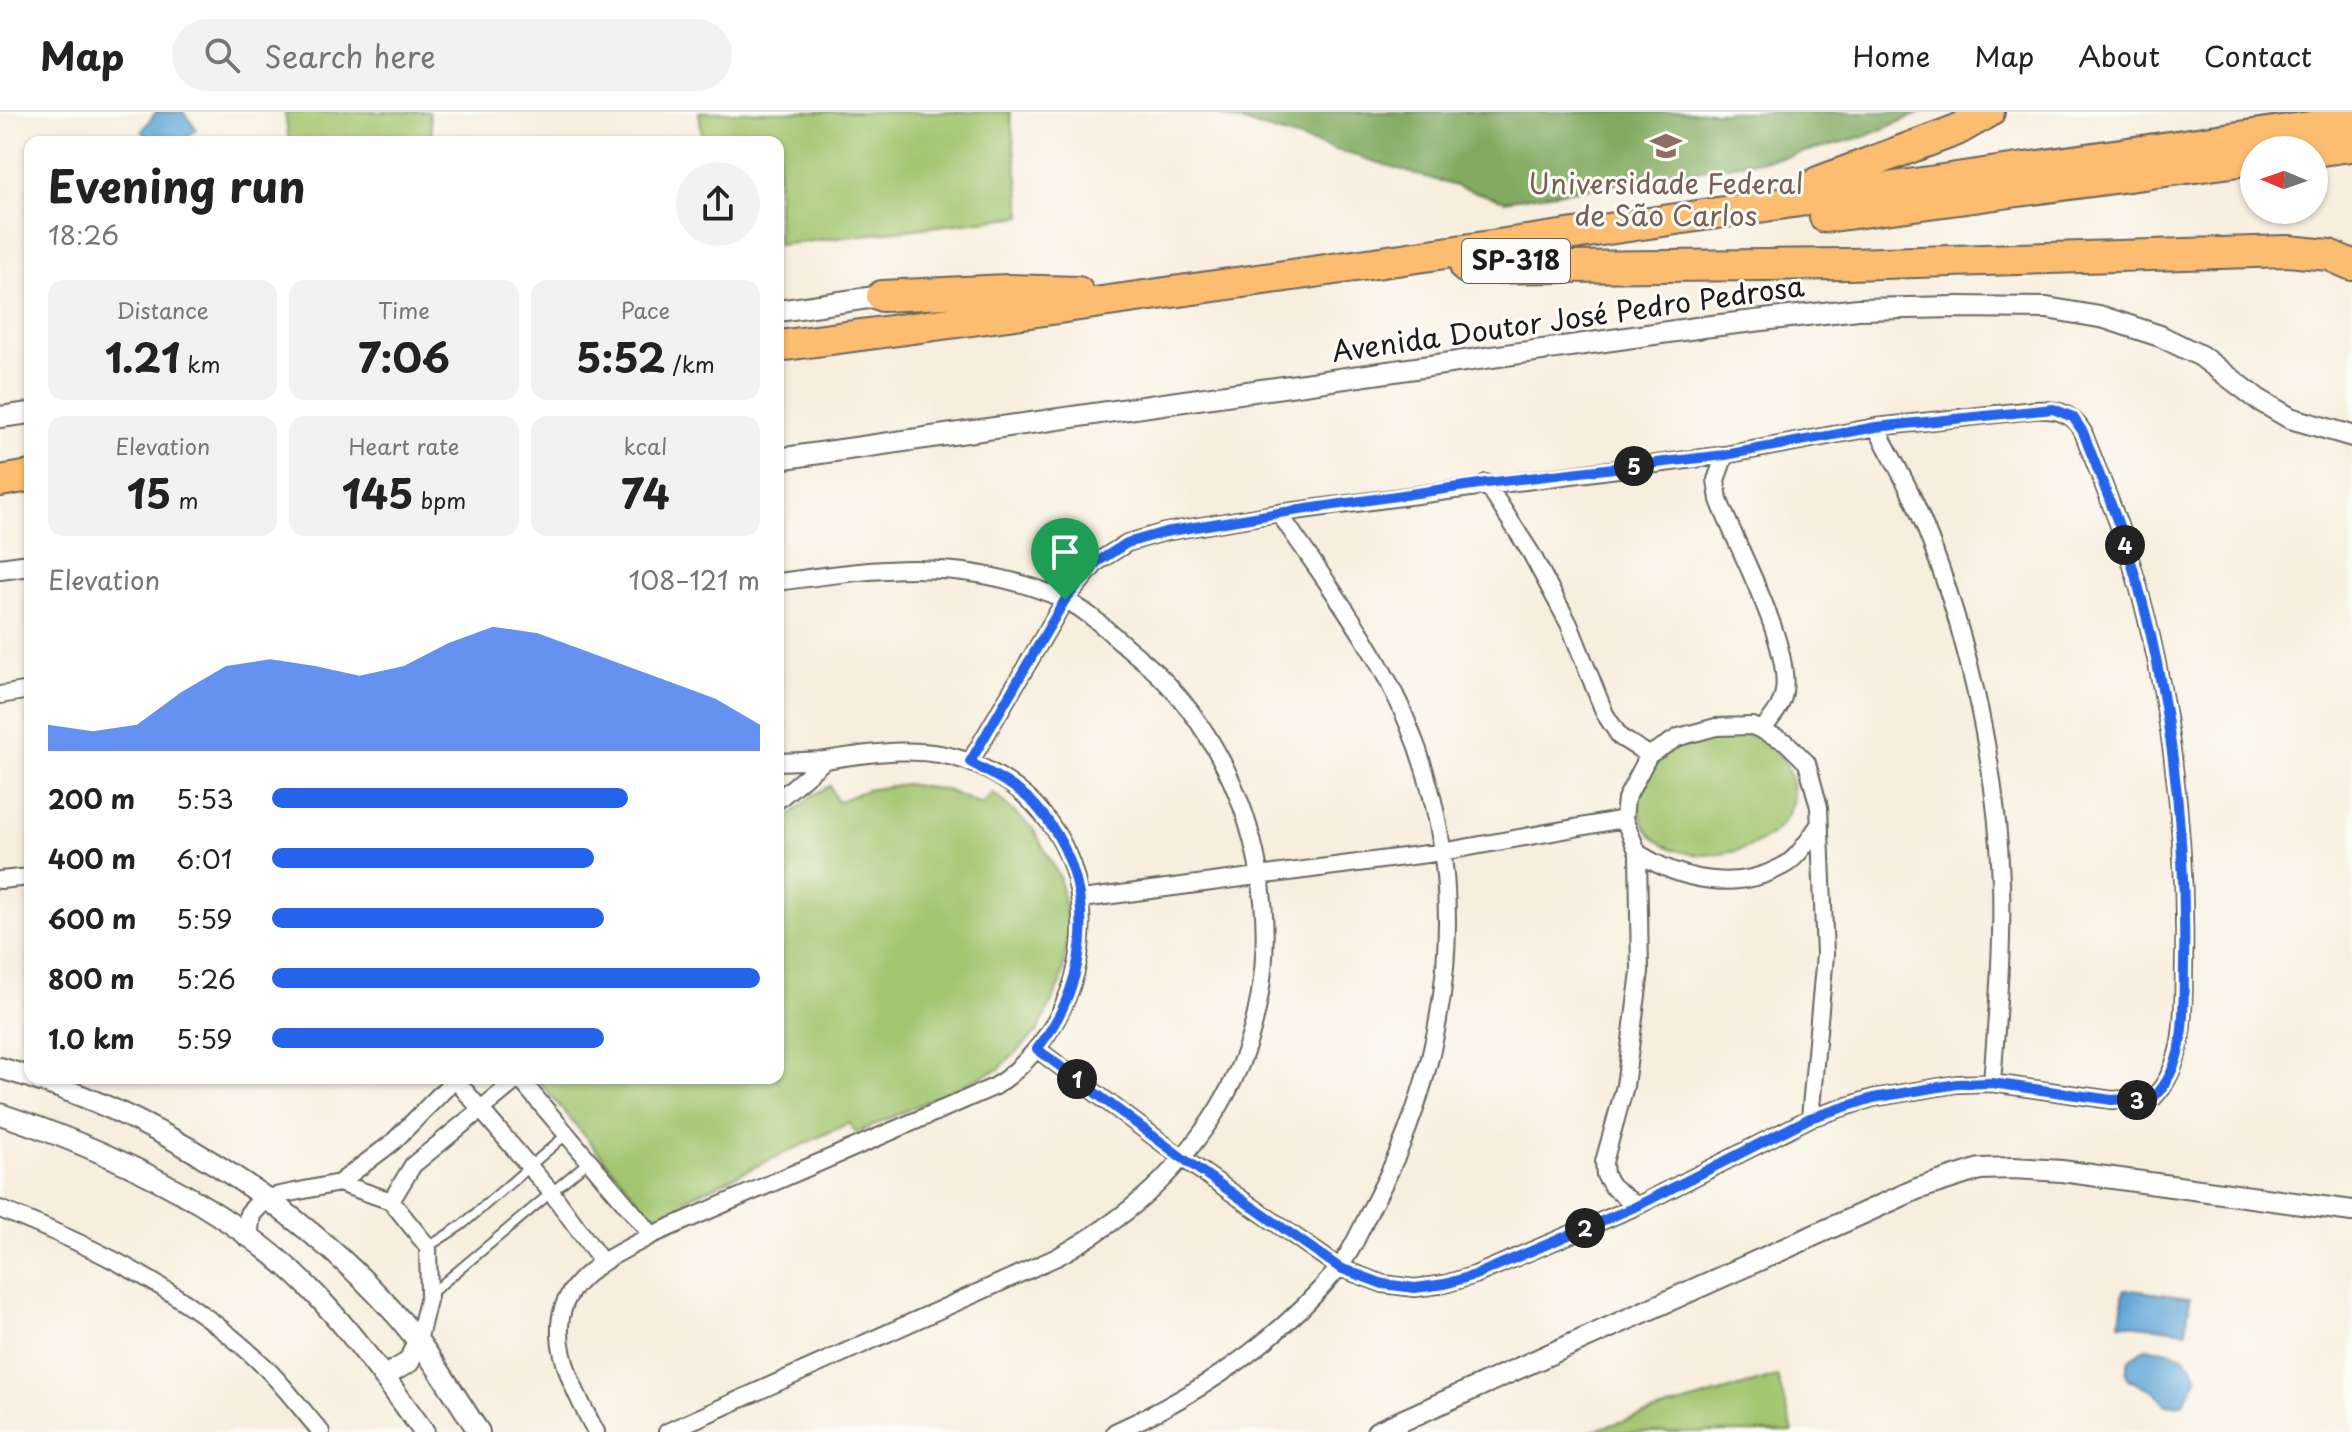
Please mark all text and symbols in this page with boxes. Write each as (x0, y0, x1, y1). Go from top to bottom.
search box (172, 19, 732, 91)
text: Map (40, 27, 124, 84)
icon: search (200, 33, 244, 77)
text: Search here (264, 33, 436, 78)
text: Home (1852, 34, 1930, 77)
text: Map (1974, 34, 2034, 77)
text: About (2078, 34, 2160, 77)
text: Contact (2204, 34, 2312, 77)
school or university icon: Universidade Federal de São Carlos (1649, 129, 1683, 163)
north arrow (2240, 136, 2328, 224)
map controls (2240, 136, 2328, 224)
text: Evening run (48, 152, 306, 218)
place label: Universidade Federal de São Carlos (1528, 161, 1804, 236)
button: share (676, 162, 760, 246)
text: 18:26 (48, 215, 119, 254)
road number: SP-318 (1462, 239, 1570, 283)
street label: Avenida Doutor José Pedro Pedrosa (1329, 263, 1807, 372)
text: Distance (117, 293, 209, 326)
text: Time (378, 293, 430, 326)
text: Pace (620, 293, 670, 326)
text: 1.21 (105, 326, 180, 387)
text: 7:06 (358, 326, 450, 387)
text: 5:52 (576, 326, 665, 387)
text: km (180, 347, 220, 380)
text: /km (665, 347, 715, 380)
text: Elevation (115, 429, 210, 462)
text: Heart rate (348, 429, 460, 462)
text: kcal (623, 429, 667, 462)
pin: 5 (1614, 446, 1654, 486)
text: 5 (1627, 449, 1641, 482)
text: 15 (127, 462, 171, 523)
text: 145 (342, 462, 414, 523)
text: 74 (621, 462, 670, 523)
text: m (171, 483, 199, 516)
text: bpm (414, 483, 466, 516)
pin (1031, 518, 1099, 600)
pin: 4 (2105, 525, 2145, 565)
text: 4 (2118, 528, 2132, 561)
icon: arrive (1043, 530, 1087, 574)
text: Elevation (48, 560, 160, 599)
text: 108–121 m (628, 560, 760, 599)
text: 200 m (48, 779, 135, 818)
text: 5:53 (176, 779, 234, 818)
text: 400 m (48, 839, 136, 878)
text: 6:01 (176, 839, 232, 878)
text: 600 m (48, 899, 136, 938)
text: 5:59 (176, 899, 233, 938)
text: 800 m (48, 959, 135, 998)
text: 5:26 (176, 959, 236, 998)
text: 1.0 km (48, 1019, 135, 1058)
text: 5:59 (176, 1019, 233, 1058)
pin: 1 (1057, 1059, 1097, 1099)
text: 1 (1072, 1062, 1082, 1095)
pin: 3 (2117, 1080, 2157, 1120)
text: 3 (2130, 1083, 2144, 1116)
pin: 2 (1565, 1208, 1605, 1248)
text: 2 (1577, 1211, 1593, 1244)

